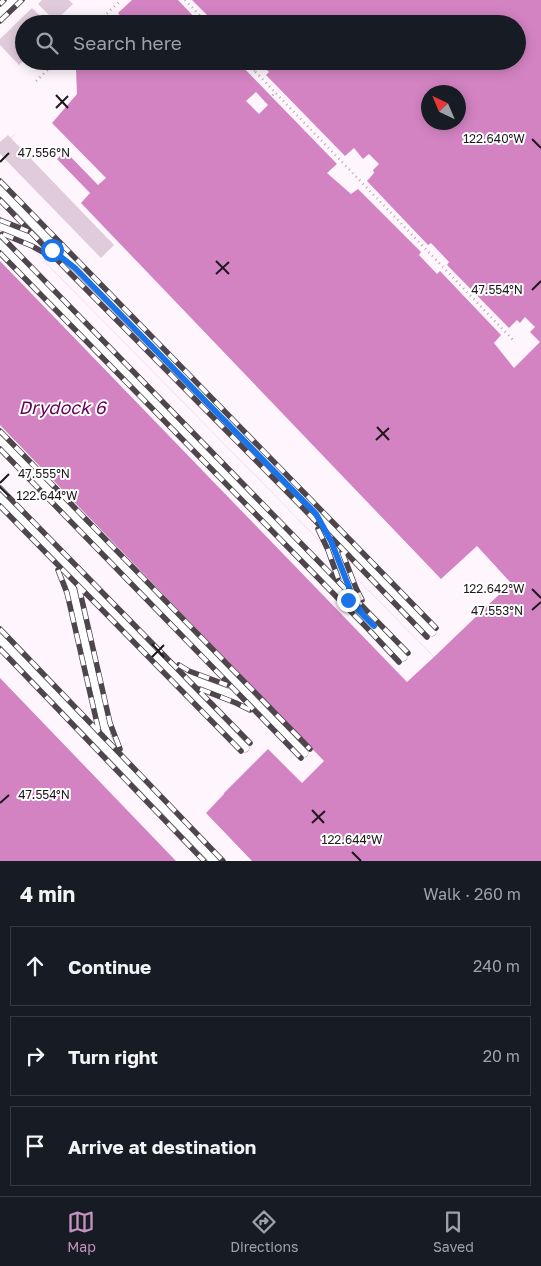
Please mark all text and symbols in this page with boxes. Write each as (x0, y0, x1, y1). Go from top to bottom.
search box (15, 15, 526, 70)
icon: search (33, 29, 61, 57)
text: Search here (73, 31, 182, 54)
north arrow (421, 85, 466, 130)
text: 122.640°W (463, 131, 525, 146)
text: 47.556°N (18, 145, 70, 160)
route start (41, 239, 64, 262)
text: 47.554°N (471, 282, 523, 297)
water label: Drydock 6 (18, 396, 108, 418)
text: 47.555°N (18, 466, 70, 481)
text: 122.644°W (17, 488, 78, 503)
text: 122.642°W (463, 581, 525, 596)
route end (337, 589, 360, 612)
text: 47.553°N (471, 603, 523, 618)
text: 47.554°N (18, 787, 70, 802)
text: 122.644°W (322, 832, 383, 847)
text: 4 min (20, 881, 75, 907)
text: Walk · 260 m (423, 884, 521, 904)
icon: ahead (21, 952, 49, 980)
text: Continue (68, 955, 151, 978)
text: 240 m (473, 956, 520, 976)
icon: right (21, 1042, 49, 1070)
text: Turn right (68, 1045, 158, 1068)
text: 20 m (483, 1046, 520, 1066)
icon: arrive (21, 1132, 49, 1160)
text: Arrive at destination (68, 1135, 256, 1158)
tab: Map (67, 1208, 96, 1255)
tab: Directions (230, 1208, 299, 1255)
tab: Saved (433, 1208, 474, 1255)

